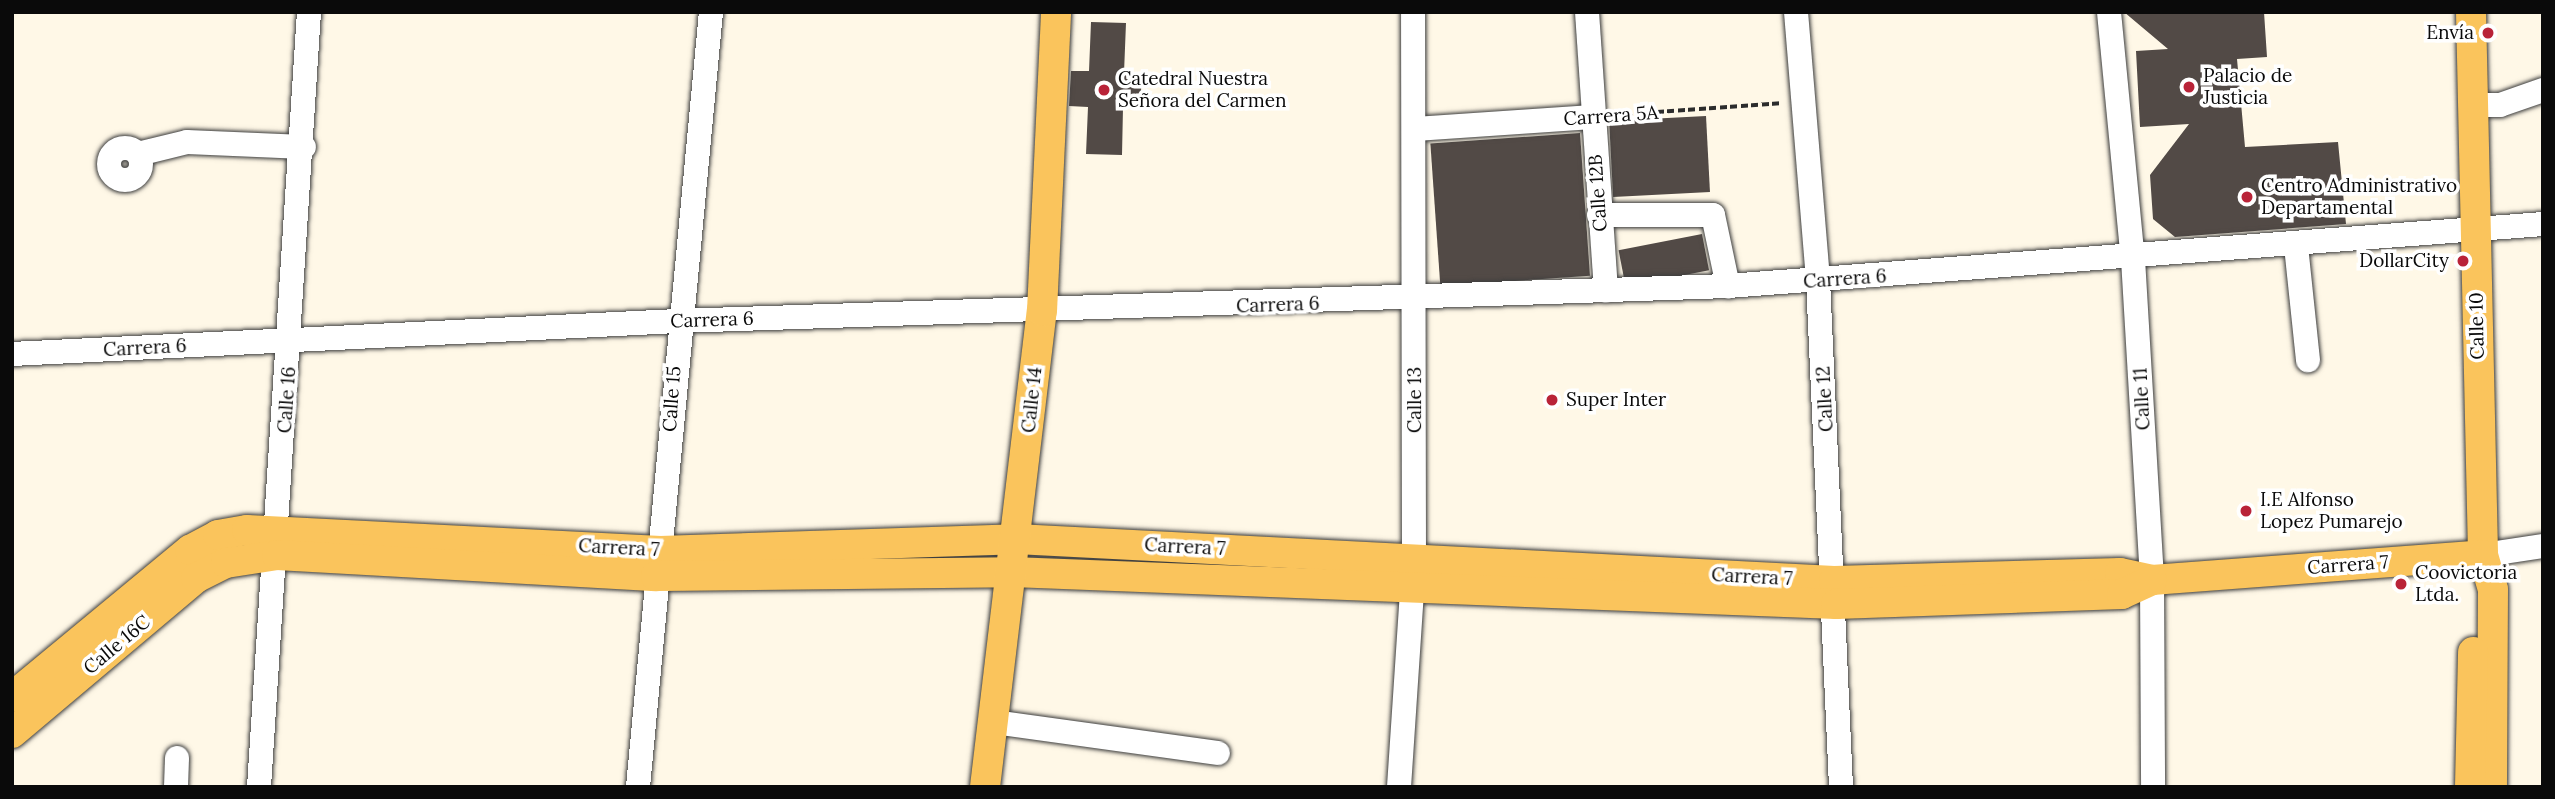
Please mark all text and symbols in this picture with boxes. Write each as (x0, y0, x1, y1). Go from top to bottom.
place label: Envía (2426, 22, 2474, 44)
marker: Envía (2480, 25, 2496, 41)
place label: Palacio de Justicia (2203, 65, 2292, 109)
place label: Catedral Nuestra Señora del Carmen (1118, 68, 1287, 112)
marker: Palacio de Justicia (2181, 79, 2197, 95)
marker: Catedral Nuestra Señora del Carmen (1096, 82, 1112, 98)
street label: Carrera 5A (1563, 101, 1659, 131)
street label: Calle 12B (1584, 153, 1612, 233)
place label: Centro Administrativo Departamental (2261, 175, 2457, 219)
marker: Centro Administrativo Departamental (2239, 189, 2255, 205)
place label: DollarCity (2359, 250, 2449, 272)
marker: DollarCity (2455, 253, 2471, 269)
street label: Carrera 6 (1803, 265, 1887, 293)
street label: Carrera 6 (1236, 292, 1320, 318)
street label: Calle 10 (2465, 292, 2489, 360)
street label: Carrera 6 (670, 307, 754, 333)
street label: Carrera 6 (103, 334, 187, 362)
street label: Calle 15 (658, 365, 686, 433)
street label: Calle 16 (273, 366, 301, 434)
street label: Calle 14 (1017, 366, 1047, 434)
street label: Calle 12 (1812, 366, 1838, 432)
street label: Calle 13 (1404, 367, 1426, 433)
street label: Calle 11 (2129, 367, 2155, 431)
place label: Super Inter (1566, 389, 1666, 411)
marker: Super Inter (1544, 392, 1560, 408)
place label: I.E Alfonso Lopez Pumarejo (2260, 489, 2403, 533)
marker: I.E Alfonso Lopez Pumarejo (2238, 503, 2254, 519)
street label: Carrera 7 (1144, 533, 1226, 561)
street label: Carrera 7 (578, 534, 660, 562)
street label: Carrera 7 (2307, 551, 2389, 579)
place label: Coovictoria Ltda. (2415, 562, 2517, 606)
street label: Carrera 7 (1711, 563, 1793, 591)
marker: Coovictoria Ltda. (2393, 576, 2409, 592)
street label: Calle 16C (79, 611, 155, 679)

